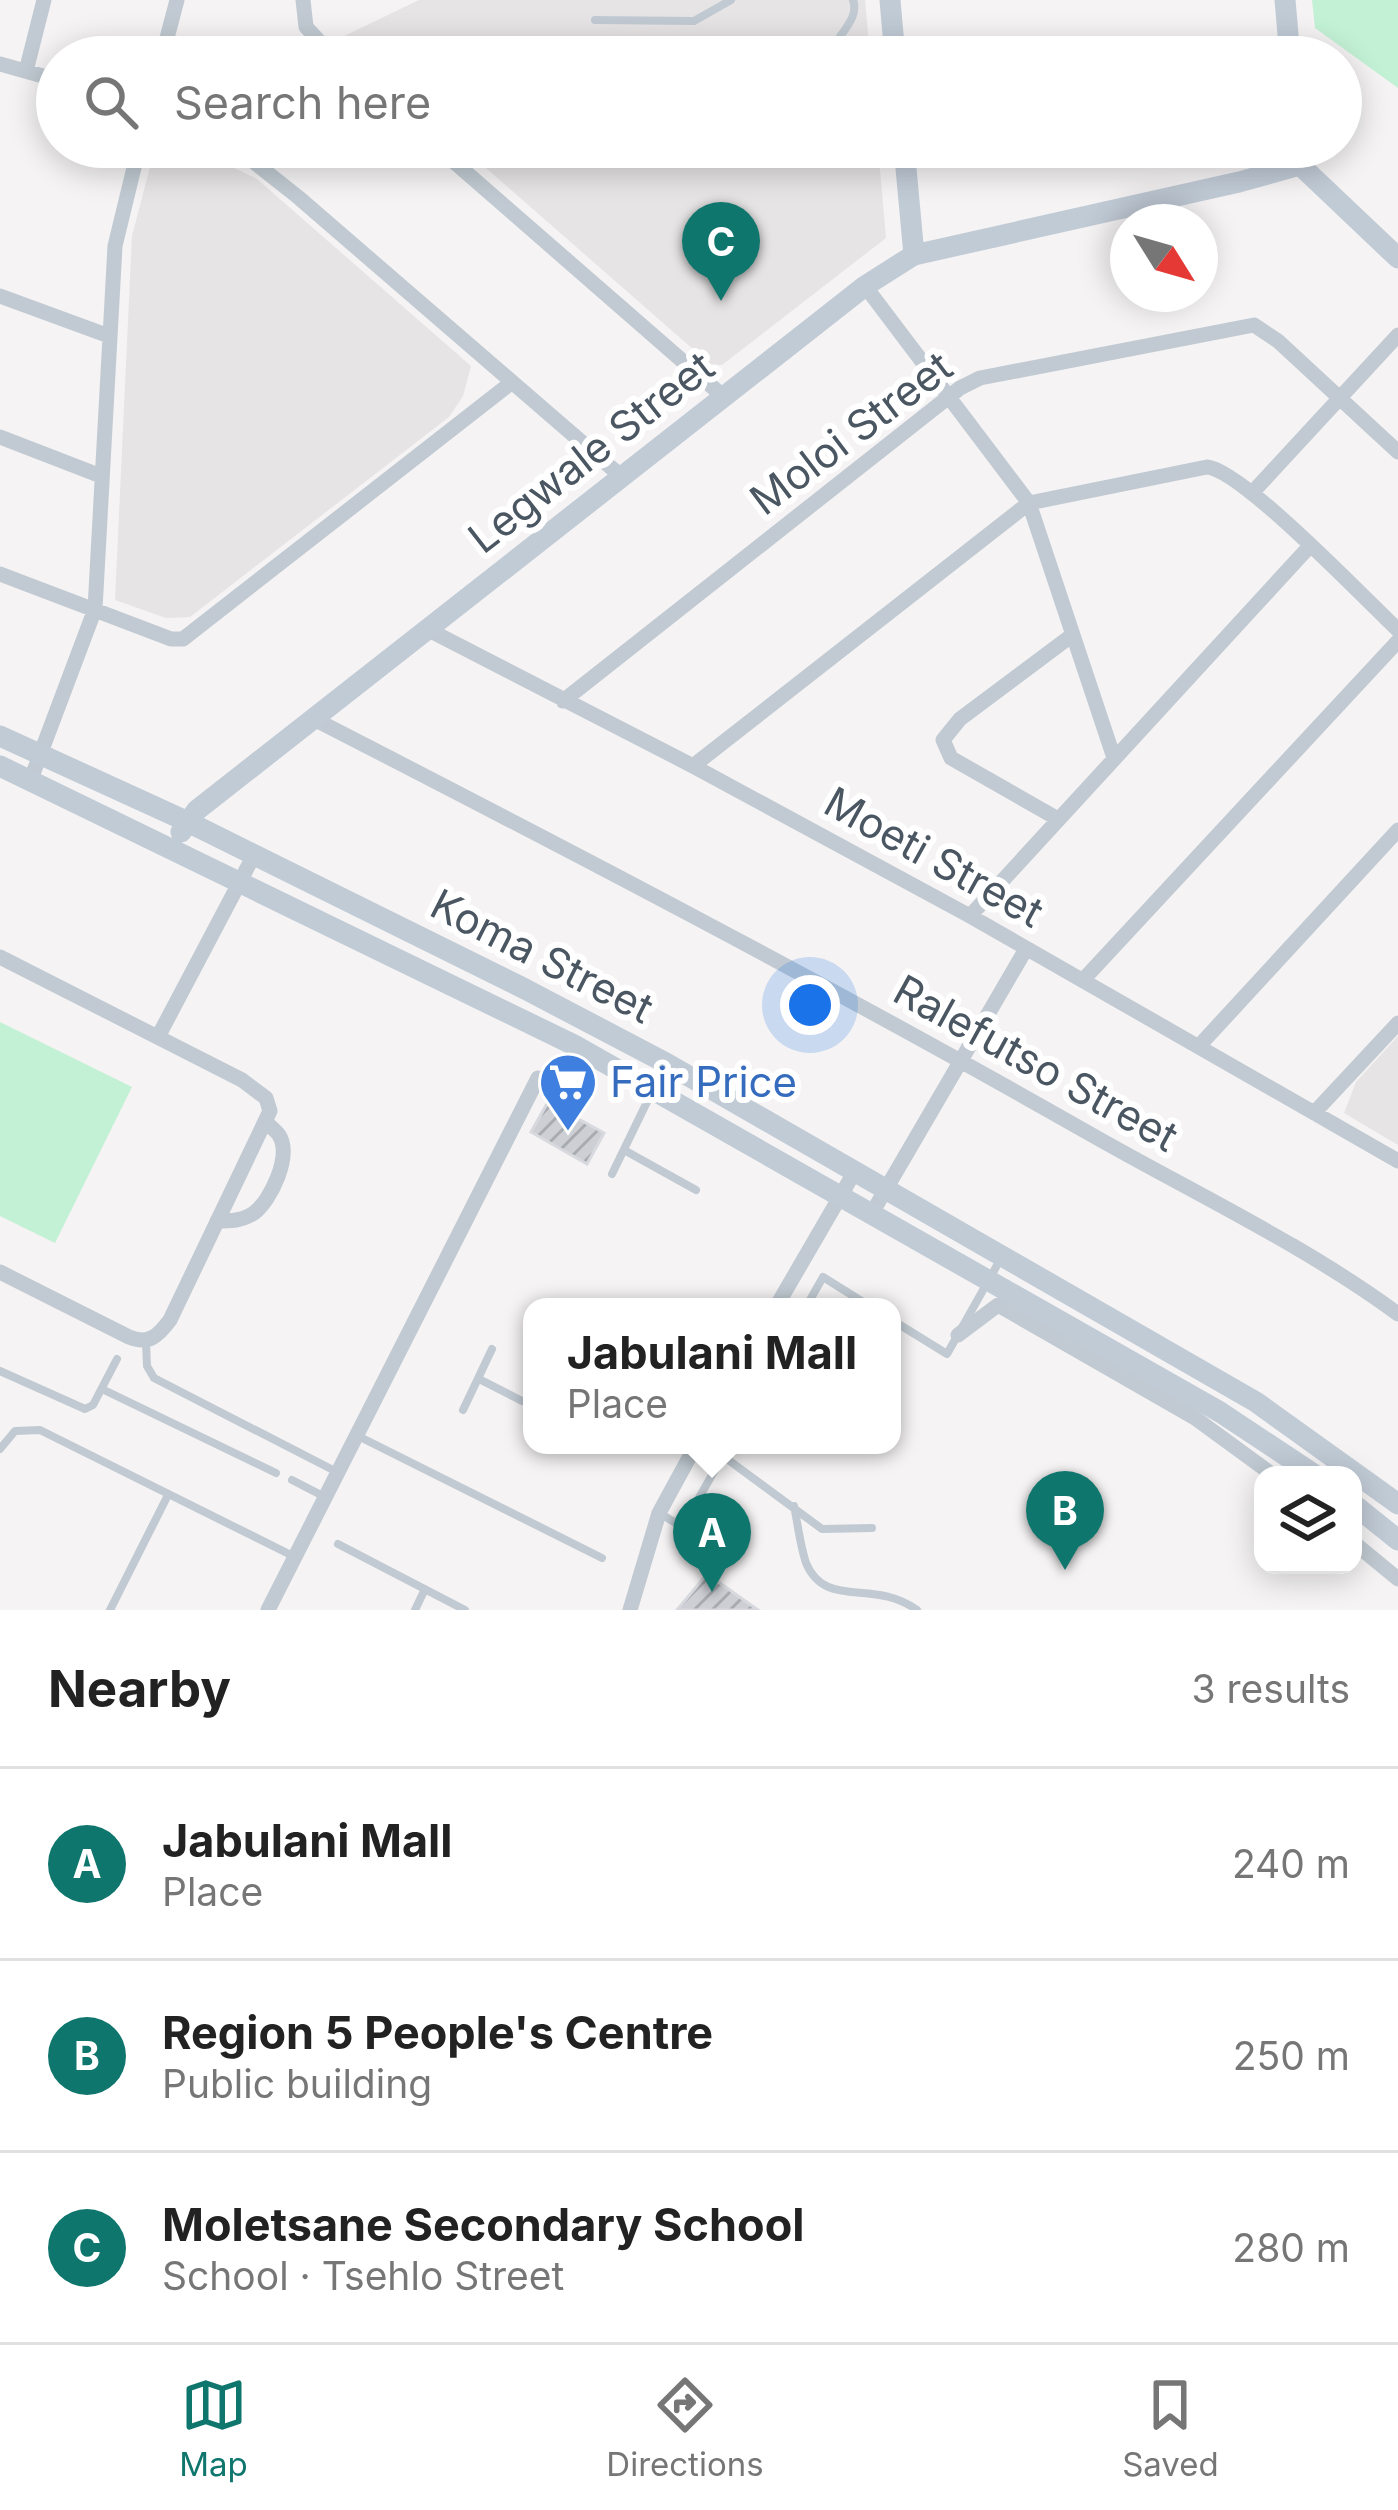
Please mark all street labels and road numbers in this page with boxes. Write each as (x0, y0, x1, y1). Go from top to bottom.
street label: Legwale Street (458, 340, 723, 563)
street label: Moloi Street (740, 340, 961, 525)
street label: Moeti Street (816, 776, 1052, 937)
street label: Koma Street (423, 878, 662, 1033)
street label: Ralefutso Street (885, 964, 1187, 1162)

